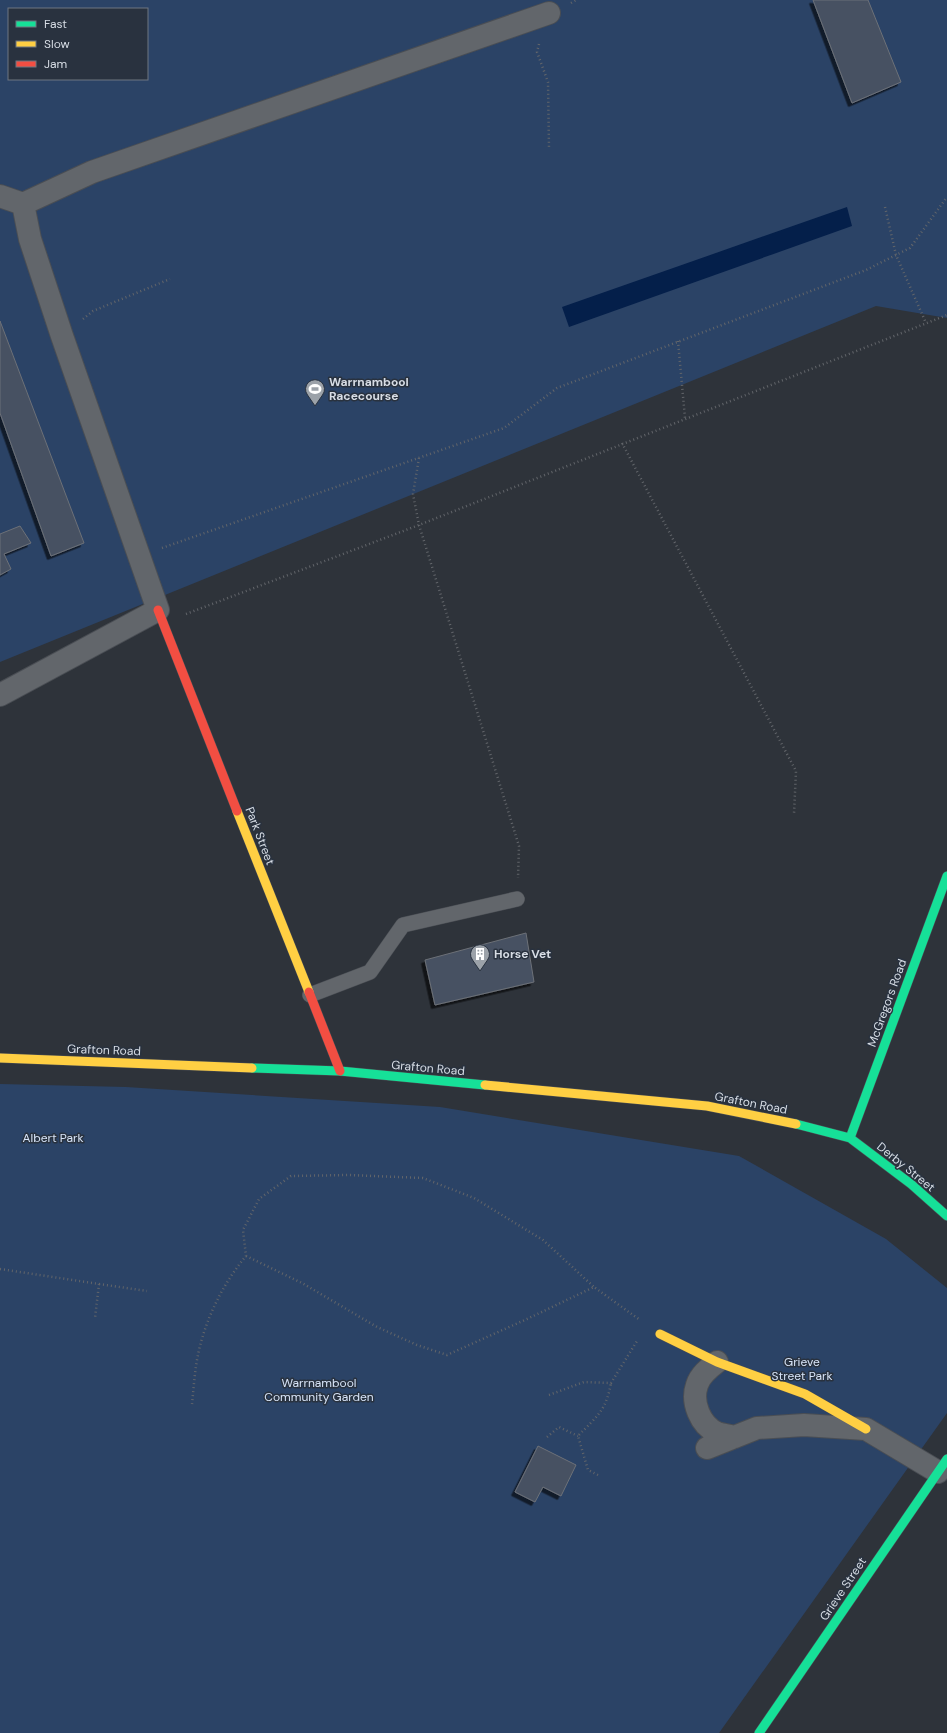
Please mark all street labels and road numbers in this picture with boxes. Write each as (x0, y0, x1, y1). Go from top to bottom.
street label: Park Street (242, 805, 278, 868)
street label: McGregors Road (864, 957, 910, 1049)
street label: Grafton Road (67, 1041, 141, 1059)
street label: Grafton Road (391, 1057, 465, 1079)
street label: Grafton Road (713, 1088, 789, 1118)
street label: Derby Street (874, 1139, 939, 1196)
street label: Grieve Street (816, 1554, 870, 1624)

